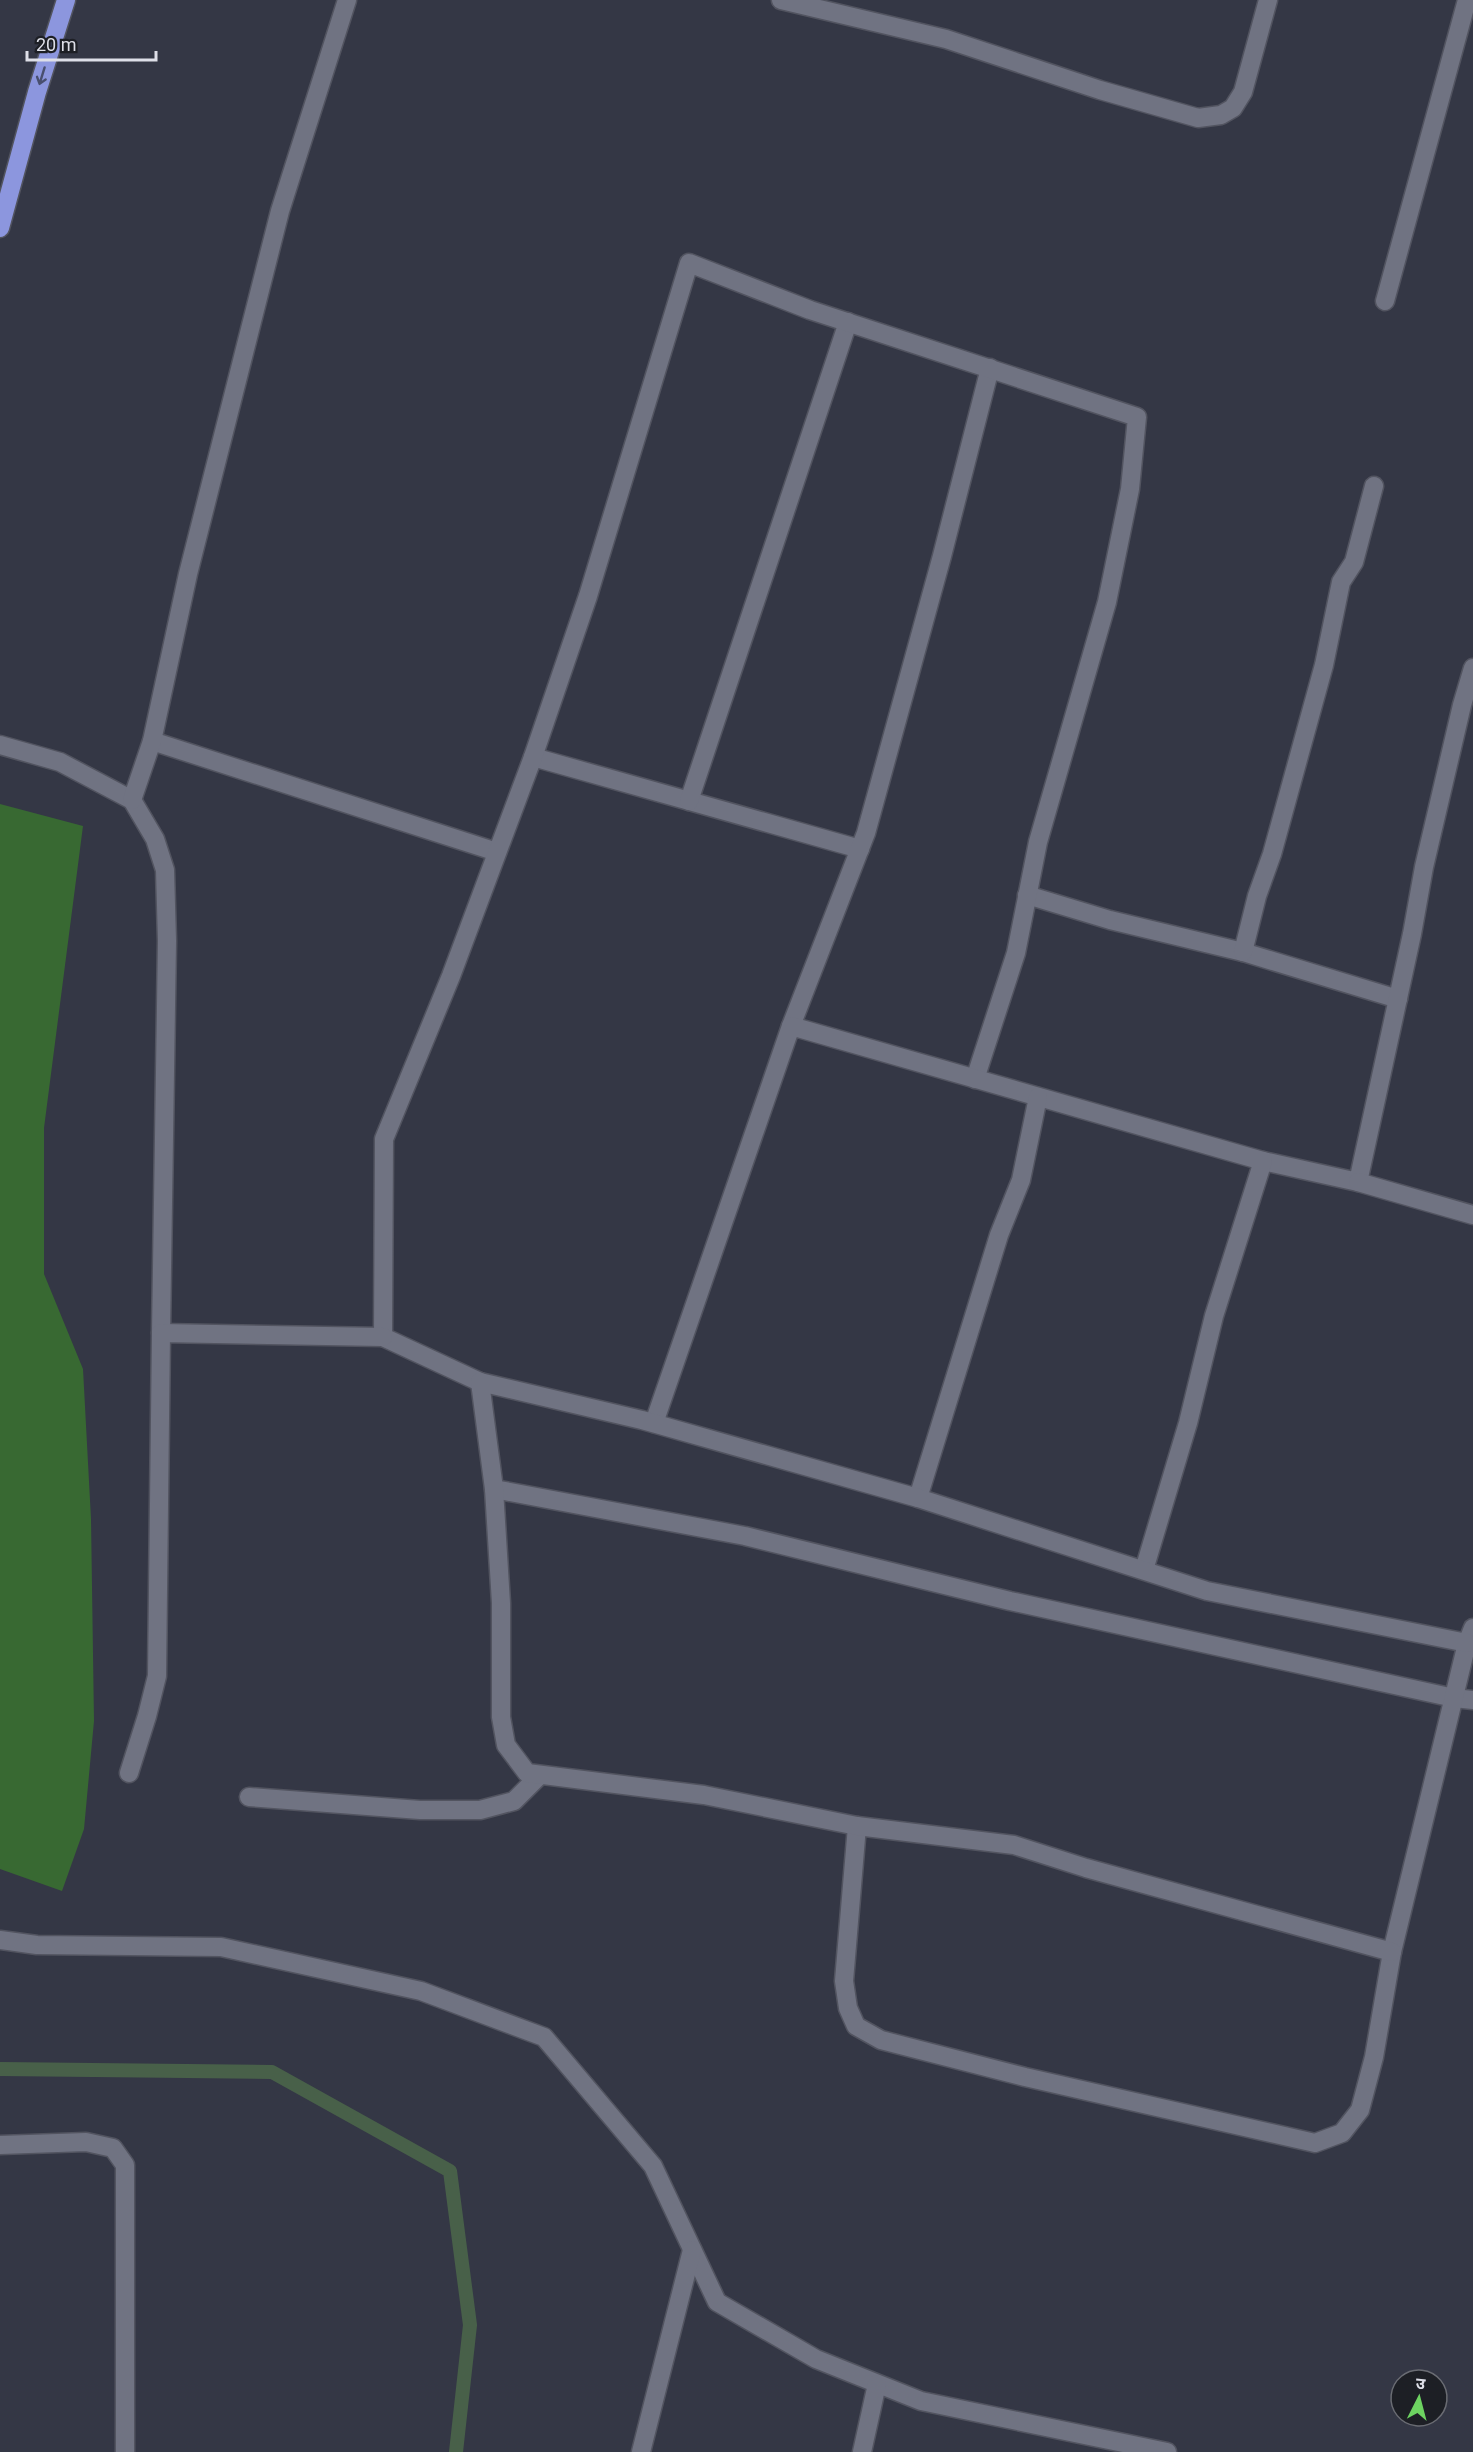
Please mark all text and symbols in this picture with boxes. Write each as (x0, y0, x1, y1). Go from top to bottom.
scale bar (27, 24, 156, 62)
text: 20 m (36, 34, 76, 55)
one-way arrow (36, 66, 47, 85)
north arrow (1389, 2368, 1449, 2428)
text: उ (1415, 2374, 1427, 2394)

